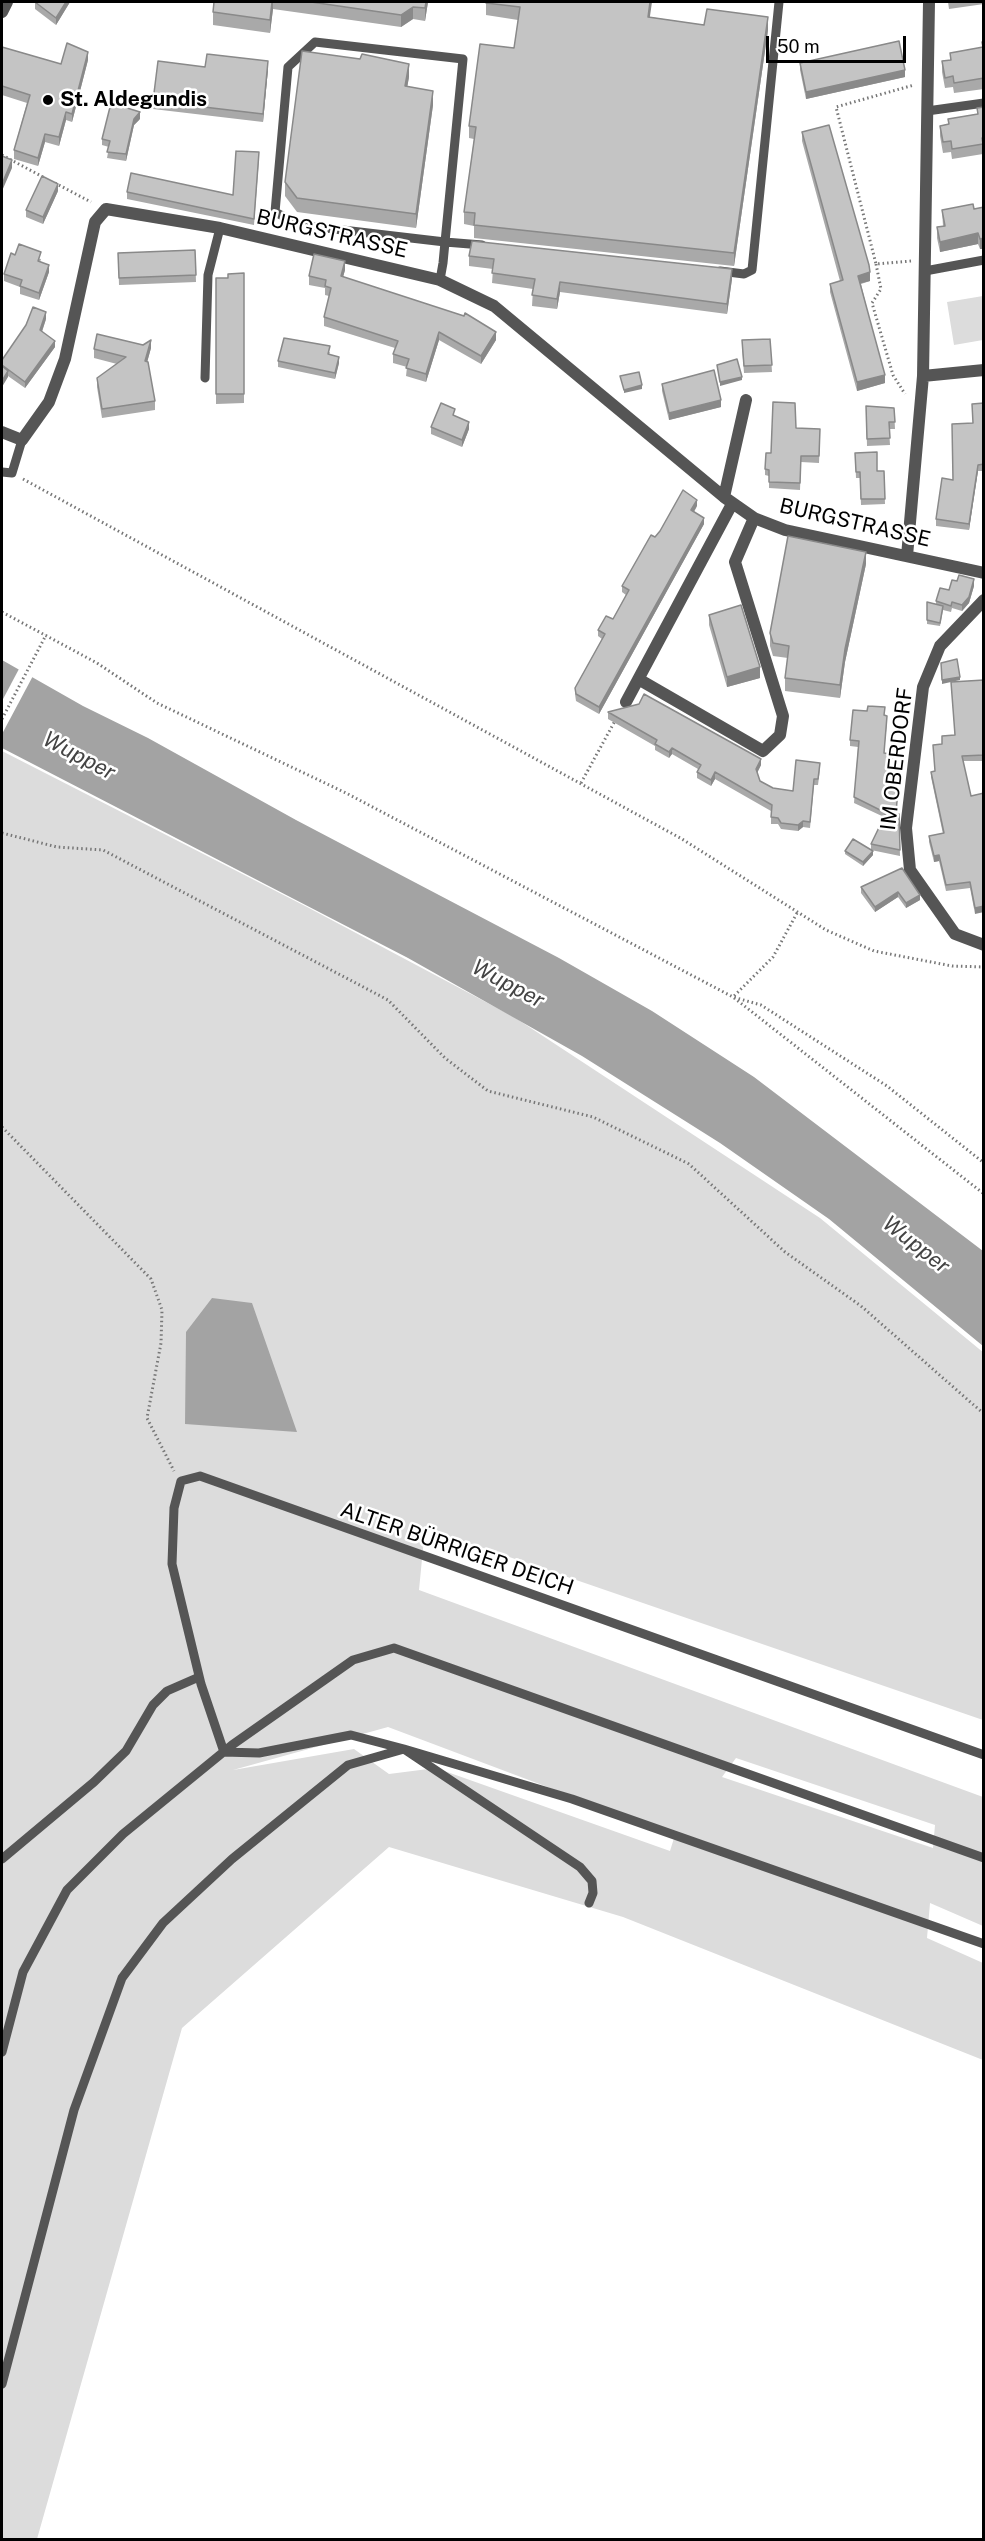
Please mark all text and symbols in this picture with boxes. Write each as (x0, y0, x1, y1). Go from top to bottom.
scale bar (769, 24, 908, 62)
text: 50 m (777, 36, 820, 57)
place label: St. Aldegundis (60, 87, 207, 113)
marker: St. Aldegundis (41, 93, 55, 107)
street label: BURGSTRASSE (254, 204, 410, 264)
street label: BURGSTRASSE (777, 493, 933, 553)
street label: IM OBERDORF (876, 686, 918, 832)
water label: Wupper (38, 726, 120, 786)
water label: Wupper (467, 954, 549, 1014)
water label: Wupper (877, 1211, 955, 1279)
street label: ALTER BÜRRIGER DEICH (337, 1497, 577, 1601)

